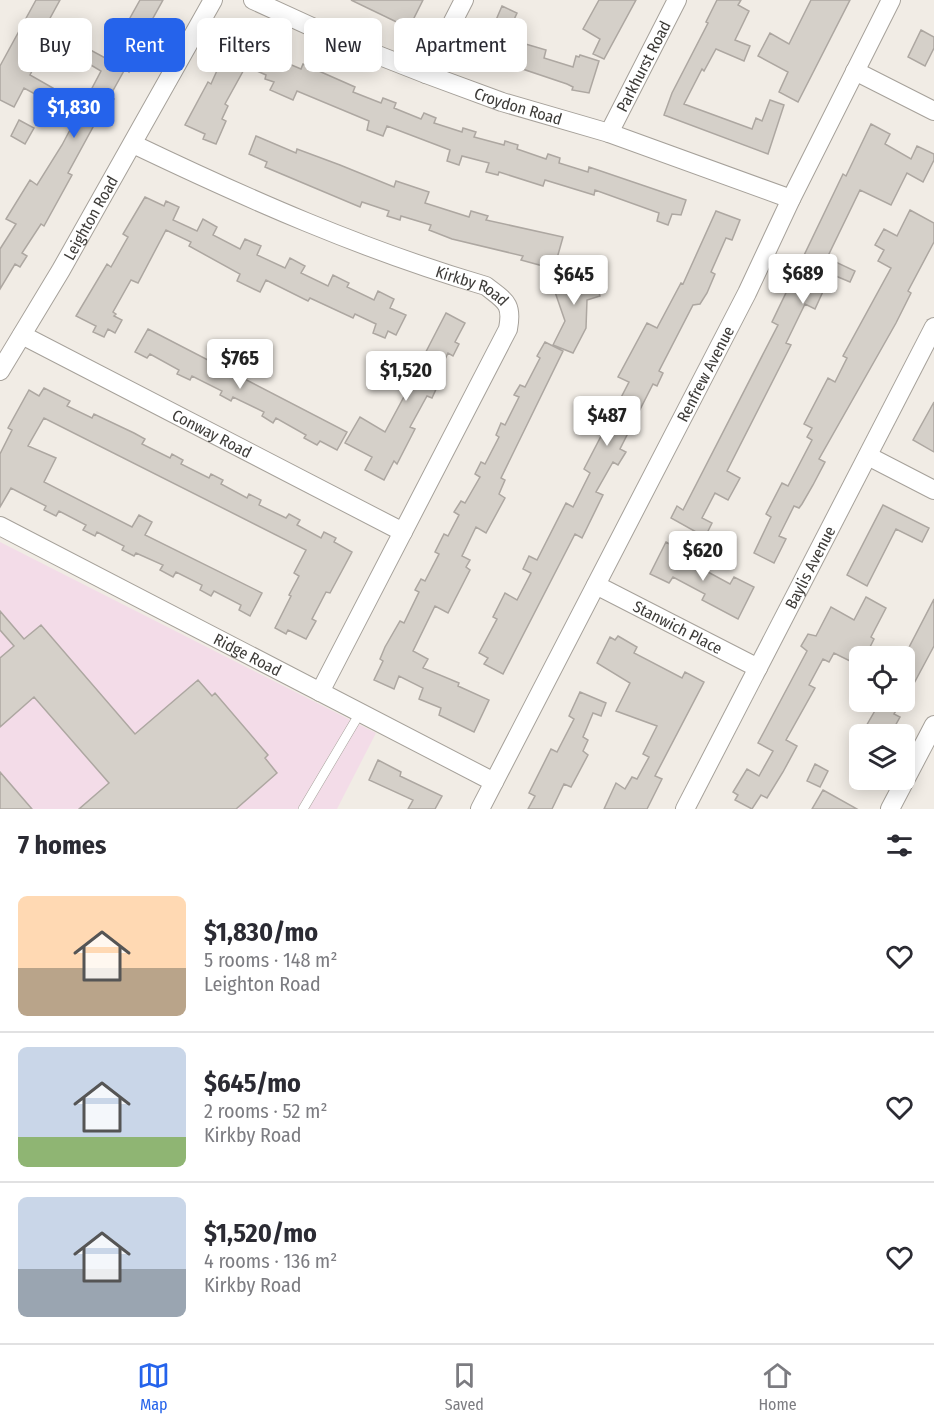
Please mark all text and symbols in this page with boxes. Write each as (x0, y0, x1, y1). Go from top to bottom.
chip: Buy (18, 18, 92, 72)
chip: Rent (104, 18, 185, 72)
chip: Filters (197, 18, 292, 72)
chip: New (304, 18, 382, 72)
chip: Apartment (394, 18, 527, 72)
street label: Parkhurst Road (612, 18, 675, 115)
street label: Croydon Road (472, 84, 564, 129)
pin: $1,830 (25, 88, 123, 139)
text: $1,830 (47, 95, 101, 119)
street label: Leighton Road (60, 173, 122, 263)
pin: $689 (767, 254, 839, 305)
pin: $645 (538, 255, 610, 306)
text: $689 (782, 261, 824, 285)
street label: Kirkby Road (433, 262, 512, 310)
text: $645 (554, 262, 594, 286)
street label: Renfrew Avenue (673, 323, 738, 425)
pin: $765 (204, 339, 276, 390)
text: $765 (221, 346, 259, 370)
pin: $1,520 (357, 351, 455, 402)
text: $1,520 (380, 358, 432, 382)
pin: $487 (571, 396, 643, 447)
text: $487 (587, 403, 627, 427)
street label: Conway Road (169, 405, 255, 462)
street label: Baylis Avenue (781, 523, 840, 612)
pin: $620 (667, 531, 739, 582)
text: $620 (683, 538, 723, 562)
street label: Stanwich Place (630, 597, 726, 658)
street label: Ridge Road (210, 629, 284, 680)
map controls (849, 646, 915, 790)
button: locate (849, 646, 915, 712)
button: layers (849, 724, 915, 790)
icon: filters (883, 829, 916, 862)
text: 7 homes (18, 830, 106, 861)
text: $1,830/mo (204, 917, 318, 948)
icon: home (66, 920, 138, 992)
icon: heart (883, 940, 916, 973)
text: 5 rooms · 148 m² (204, 948, 338, 972)
text: Leighton Road (204, 972, 321, 996)
text: $645/mo (204, 1068, 301, 1099)
icon: home (66, 1071, 138, 1143)
icon: heart (883, 1091, 916, 1124)
text: 2 rooms · 52 m² (204, 1099, 328, 1123)
text: Kirkby Road (204, 1123, 302, 1147)
text: $1,520/mo (204, 1218, 317, 1249)
icon: home (66, 1221, 138, 1293)
icon: heart (883, 1241, 916, 1274)
text: 4 rooms · 136 m² (204, 1249, 337, 1273)
text: Kirkby Road (204, 1273, 302, 1297)
tab: Map (137, 1359, 170, 1414)
tab: Saved (445, 1359, 484, 1414)
tab: Home (758, 1359, 797, 1414)

